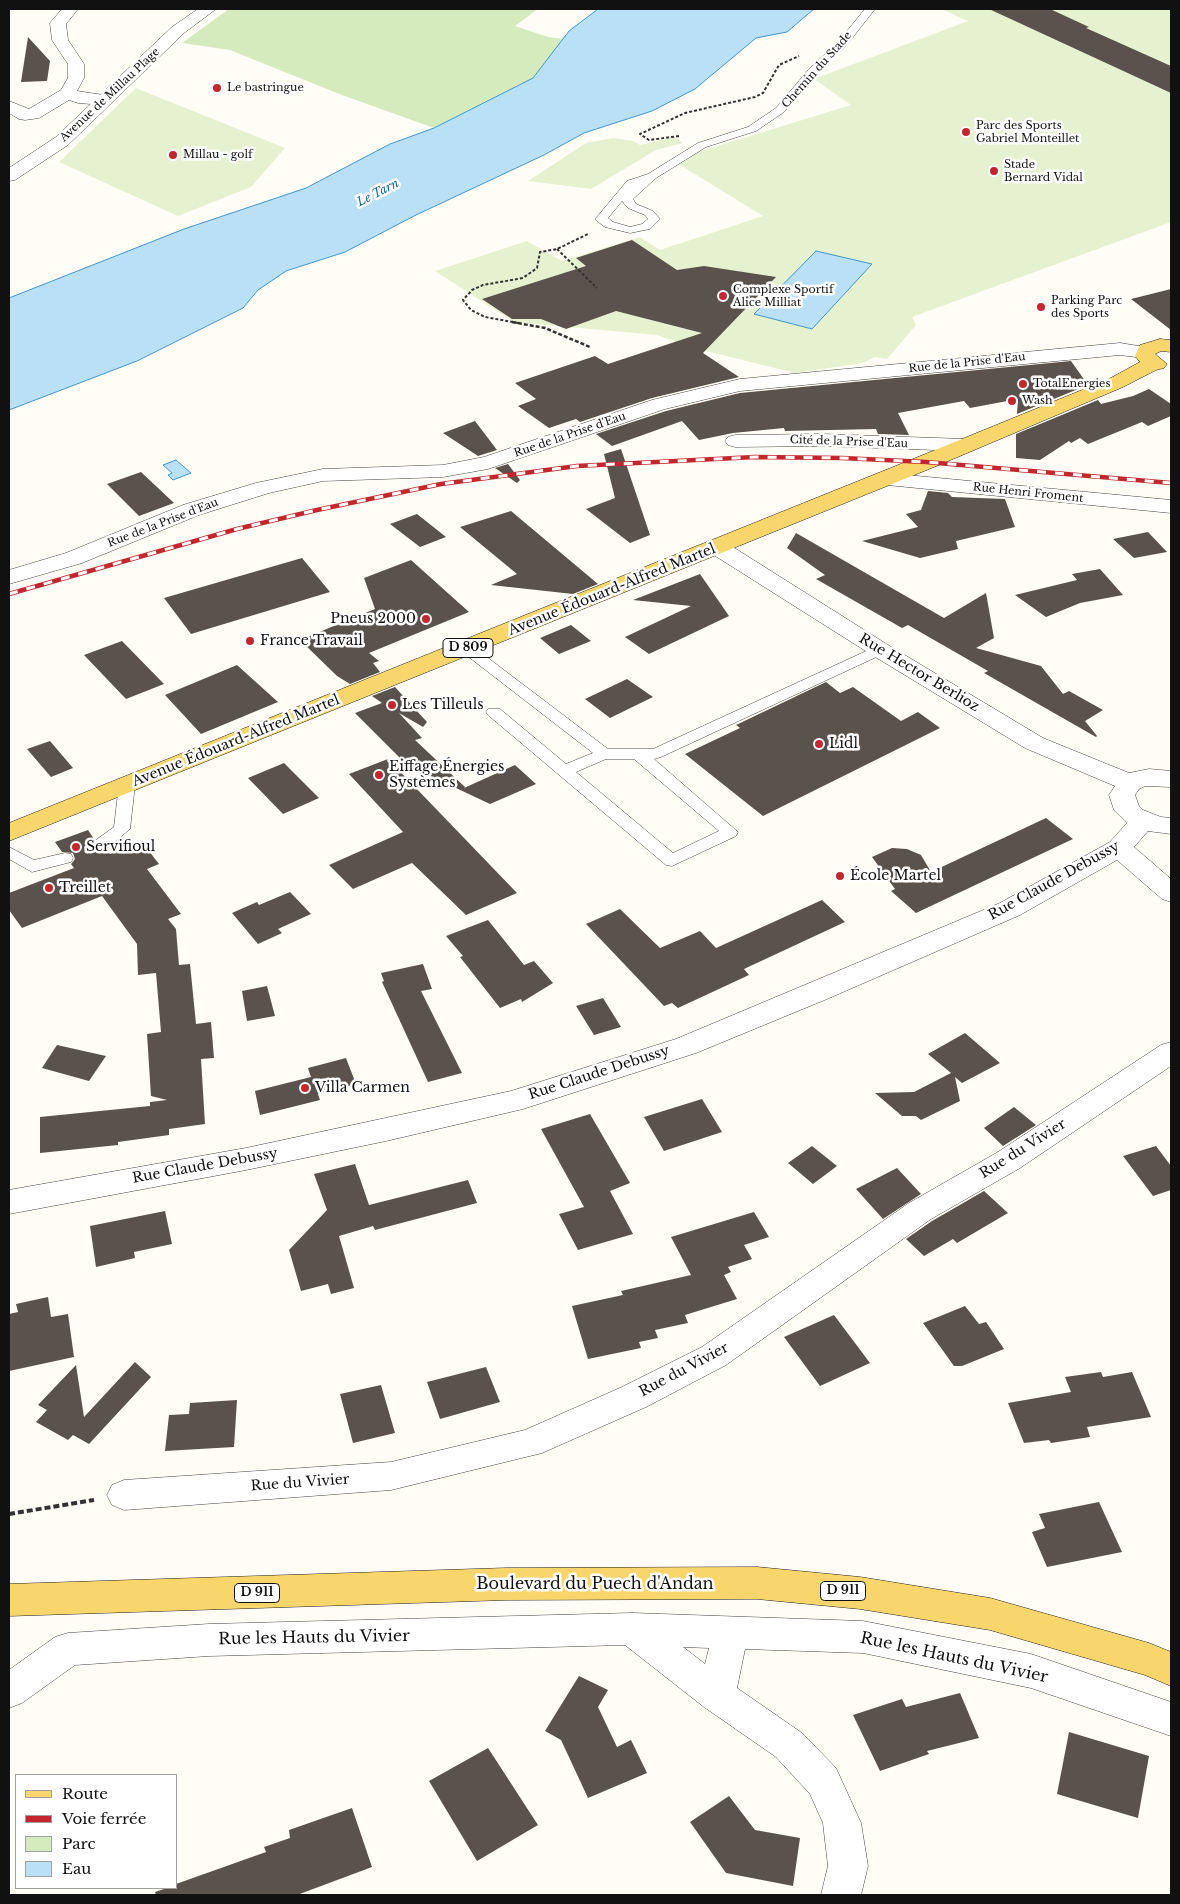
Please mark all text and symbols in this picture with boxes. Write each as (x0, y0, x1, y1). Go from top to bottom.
street label: Chemin du Stade (779, 29, 855, 111)
street label: Avenue de Millau Plage (57, 45, 163, 145)
place label: Le bastringue (227, 81, 304, 95)
marker: Le bastringue (211, 82, 223, 94)
place label: Parc des Sports Gabriel Monteillet (976, 119, 1079, 145)
marker: Parc des Sports Gabriel Monteillet (960, 126, 972, 138)
place label: Millau - golf (183, 148, 253, 162)
marker: Millau - golf (167, 149, 179, 161)
place label: Stade Bernard Vidal (1004, 158, 1083, 184)
marker: Stade Bernard Vidal (988, 165, 1000, 177)
water label: Le Tarn (355, 176, 401, 210)
place label: Complexe Sportif Alice Milliat (733, 283, 833, 309)
marker: Complexe Sportif Alice Milliat (717, 290, 729, 302)
place label: Parking Parc des Sports (1051, 294, 1122, 320)
marker: Parking Parc des Sports (1035, 301, 1047, 313)
street label: Rue de la Prise d'Eau (908, 350, 1026, 376)
place label: TotalEnergies (1033, 377, 1110, 391)
marker: TotalEnergies (1017, 378, 1029, 390)
place label: Wash (1022, 394, 1053, 408)
marker: Wash (1006, 395, 1018, 407)
street label: Rue de la Prise d'Eau (512, 410, 628, 460)
street label: Cité de la Prise d'Eau (790, 433, 908, 451)
street label: Rue Henri Froment (972, 481, 1084, 505)
street label: Rue de la Prise d'Eau (106, 496, 220, 550)
street label: Avenue Édouard-Alfred Martel (506, 541, 718, 639)
place label: Pneus 2000 (330, 611, 416, 627)
marker: Pneus 2000 (420, 613, 432, 625)
street label: Rue Hector Berlioz (856, 630, 982, 716)
place label: France Travail (260, 633, 363, 649)
marker: France Travail (244, 635, 256, 647)
road number: D 809 (443, 638, 493, 658)
street label: Avenue Édouard-Alfred Martel (130, 692, 342, 790)
place label: Les Tilleuls (402, 697, 484, 713)
marker: Les Tilleuls (386, 699, 398, 711)
place label: Lidl (829, 736, 858, 752)
marker: Lidl (813, 738, 825, 750)
place label: Eiffage Énergies Systèmes (389, 759, 504, 792)
marker: Eiffage Énergies Systèmes (373, 769, 385, 781)
street label: Rue Claude Debussy (986, 838, 1122, 924)
place label: Servifioul (86, 839, 155, 855)
marker: Servifioul (70, 841, 82, 853)
place label: École Martel (850, 868, 941, 884)
marker: École Martel (834, 870, 846, 882)
place label: Treillet (59, 880, 111, 896)
marker: Treillet (43, 882, 55, 894)
street label: Rue Claude Debussy (526, 1042, 672, 1104)
place label: Villa Carmen (315, 1080, 410, 1096)
marker: Villa Carmen (299, 1082, 311, 1094)
street label: Rue du Vivier (977, 1116, 1069, 1182)
street label: Rue Claude Debussy (131, 1145, 279, 1187)
street label: Rue du Vivier (636, 1339, 732, 1401)
street label: Rue du Vivier (250, 1471, 350, 1495)
street label: Boulevard du Puech d'Andan (476, 1574, 714, 1594)
road number: D 911 (820, 1582, 866, 1600)
road number: D 911 (234, 1584, 280, 1602)
street label: Rue les Hauts du Vivier (218, 1627, 410, 1649)
street label: Rue les Hauts du Vivier (858, 1629, 1050, 1687)
legend (15, 1774, 178, 1889)
text: Route (62, 1784, 108, 1803)
text: Voie ferrée (62, 1809, 146, 1828)
text: Parc (62, 1834, 95, 1853)
text: Eau (62, 1859, 91, 1878)

